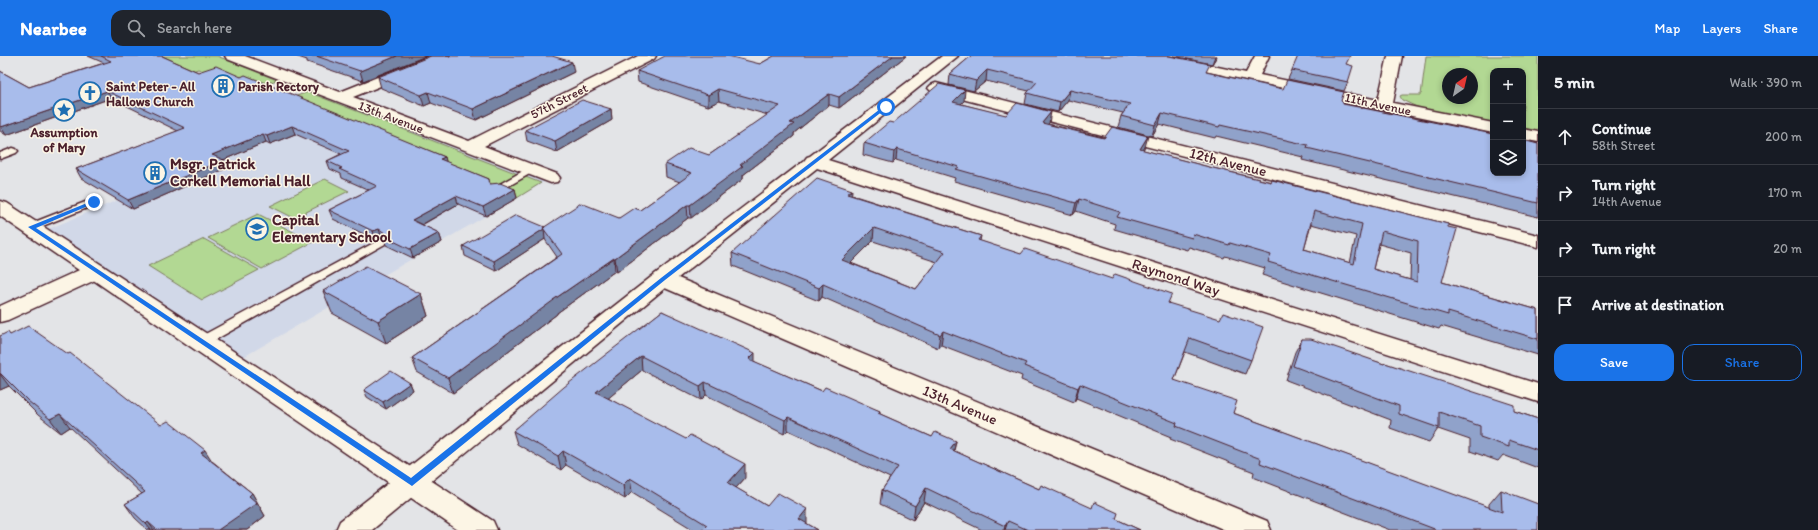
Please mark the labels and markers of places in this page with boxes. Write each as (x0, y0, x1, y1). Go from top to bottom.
building icon: Parish Rectory (210, 73, 236, 99)
place label: Saint Peter - All Hallows Church (106, 79, 196, 109)
place label: Parish Rectory (238, 79, 320, 95)
church icon: Saint Peter - All Hallows Church (77, 80, 103, 106)
place icon: Assumption of Mary (51, 97, 77, 123)
place label: Assumption of Mary (29, 125, 98, 156)
place label: Msgr. Patrick Corkell Memorial Hall (170, 155, 311, 190)
building icon: Msgr. Patrick Corkell Memorial Hall (142, 160, 168, 186)
place label: Capital Elementary School (272, 211, 392, 247)
school or university icon: Capital Elementary School (244, 216, 270, 242)

